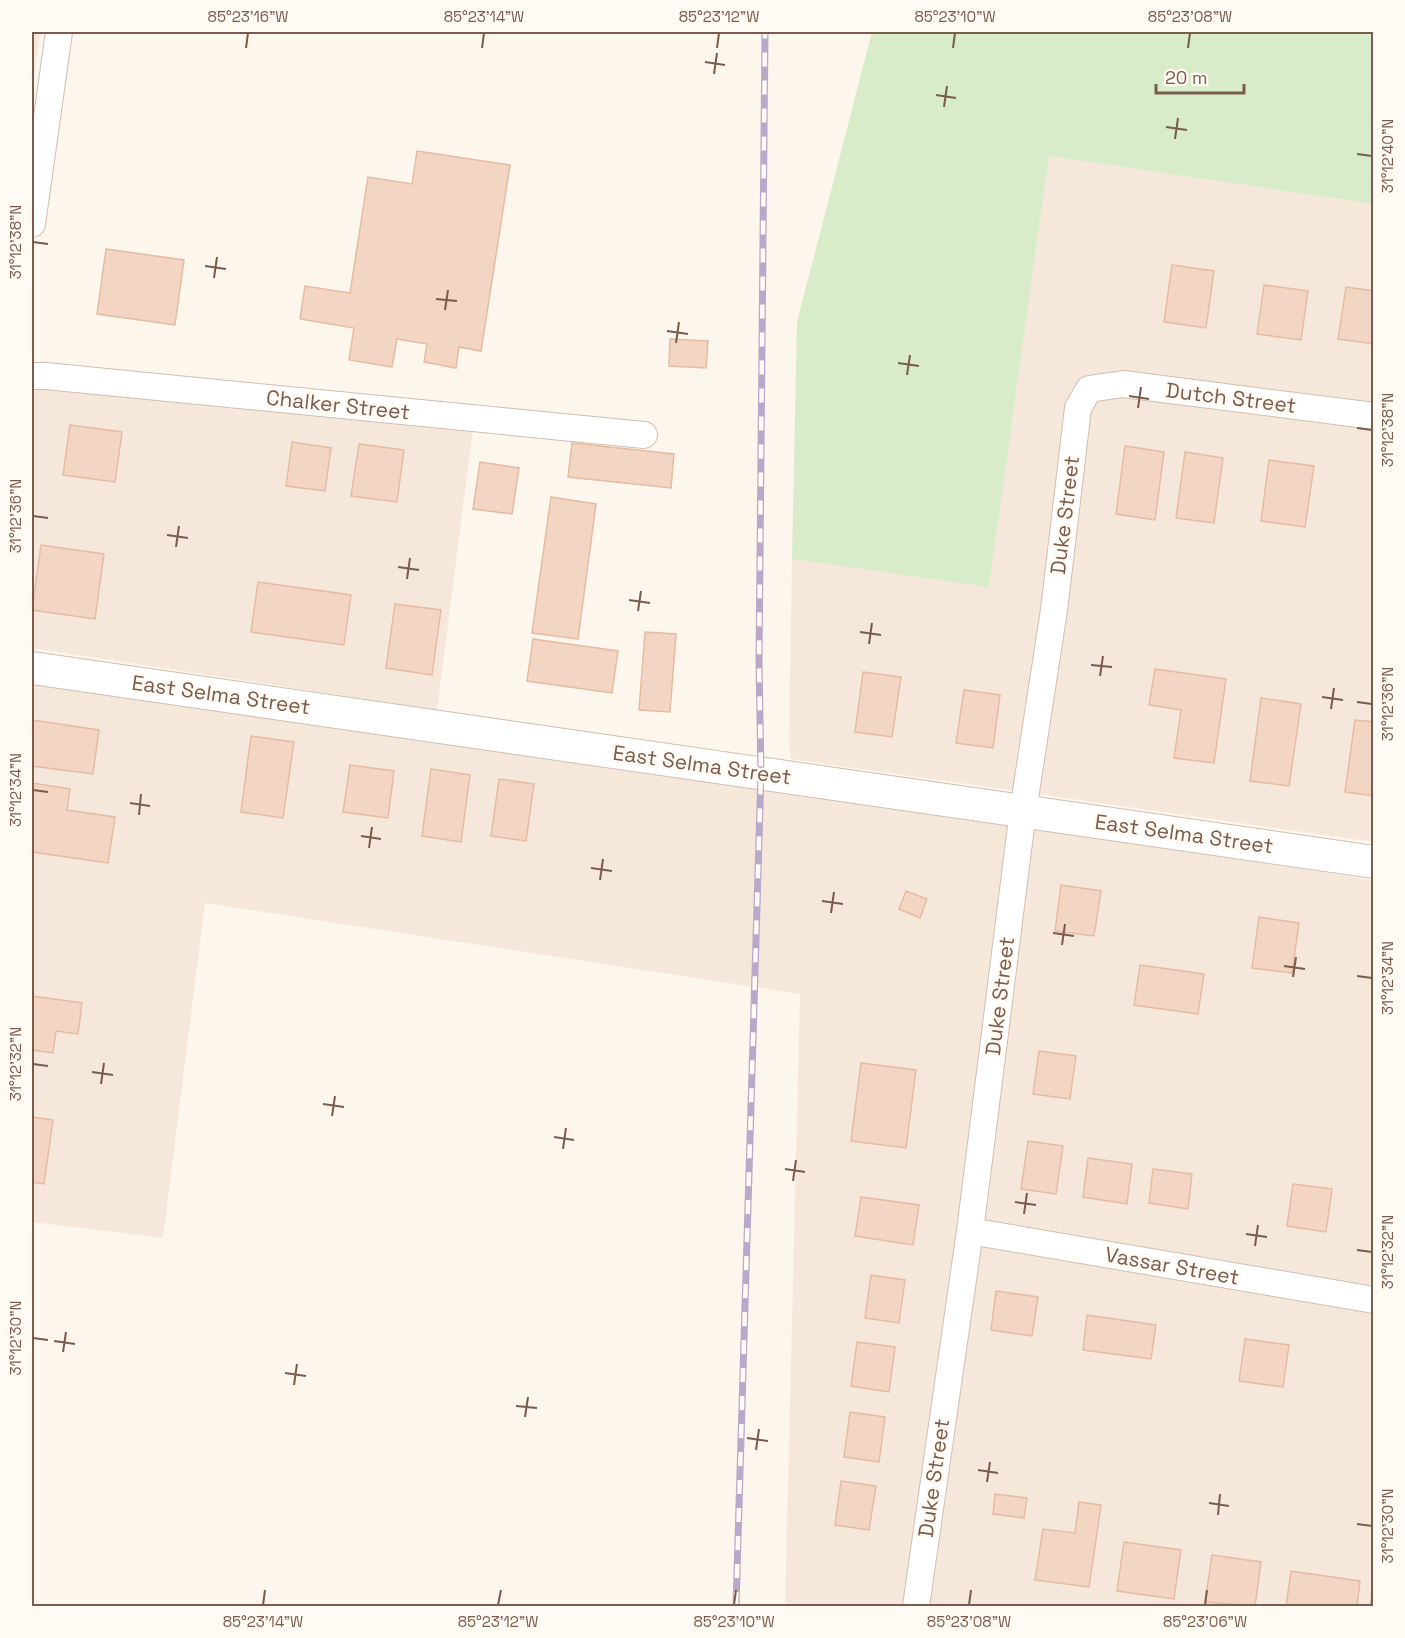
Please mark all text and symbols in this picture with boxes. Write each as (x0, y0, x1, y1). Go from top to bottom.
text: 85°23'16"W (208, 7, 288, 26)
text: 85°23'14"W (444, 7, 524, 26)
text: 85°23'12"W (679, 7, 759, 26)
text: 85°23'10"W (914, 7, 996, 26)
text: 85°23'08"W (1148, 7, 1232, 26)
scale bar (1156, 57, 1244, 95)
text: 20 m (1165, 66, 1208, 89)
text: 31°12'40"N (1378, 119, 1397, 193)
text: 31°12'38"N (6, 205, 25, 279)
street label: Dutch Street (1164, 376, 1298, 419)
street label: Chalker Street (265, 384, 411, 425)
text: 31°12'38"N (1378, 393, 1397, 467)
street label: Duke Street (1044, 454, 1085, 576)
text: 31°12'36"N (6, 479, 25, 553)
text: 31°12'36"N (1378, 667, 1397, 741)
street label: East Selma Street (130, 669, 312, 720)
street label: East Selma Street (611, 739, 793, 790)
text: 31°12'34"N (6, 753, 25, 827)
street label: East Selma Street (1093, 808, 1275, 859)
street label: Duke Street (979, 935, 1020, 1057)
text: 31°12'34"N (1378, 941, 1397, 1015)
text: 31°12'32"N (6, 1027, 25, 1101)
text: 31°12'32"N (1378, 1215, 1397, 1289)
street label: Vassar Street (1103, 1240, 1241, 1291)
text: 31°12'30"N (6, 1301, 25, 1375)
street label: Duke Street (912, 1417, 955, 1539)
text: 31°12'30"N (1378, 1489, 1397, 1563)
text: 85°23'14"W (223, 1612, 303, 1631)
text: 85°23'12"W (458, 1612, 538, 1631)
text: 85°23'10"W (693, 1612, 775, 1631)
text: 85°23'08"W (927, 1612, 1011, 1631)
text: 85°23'06"W (1163, 1612, 1247, 1631)

